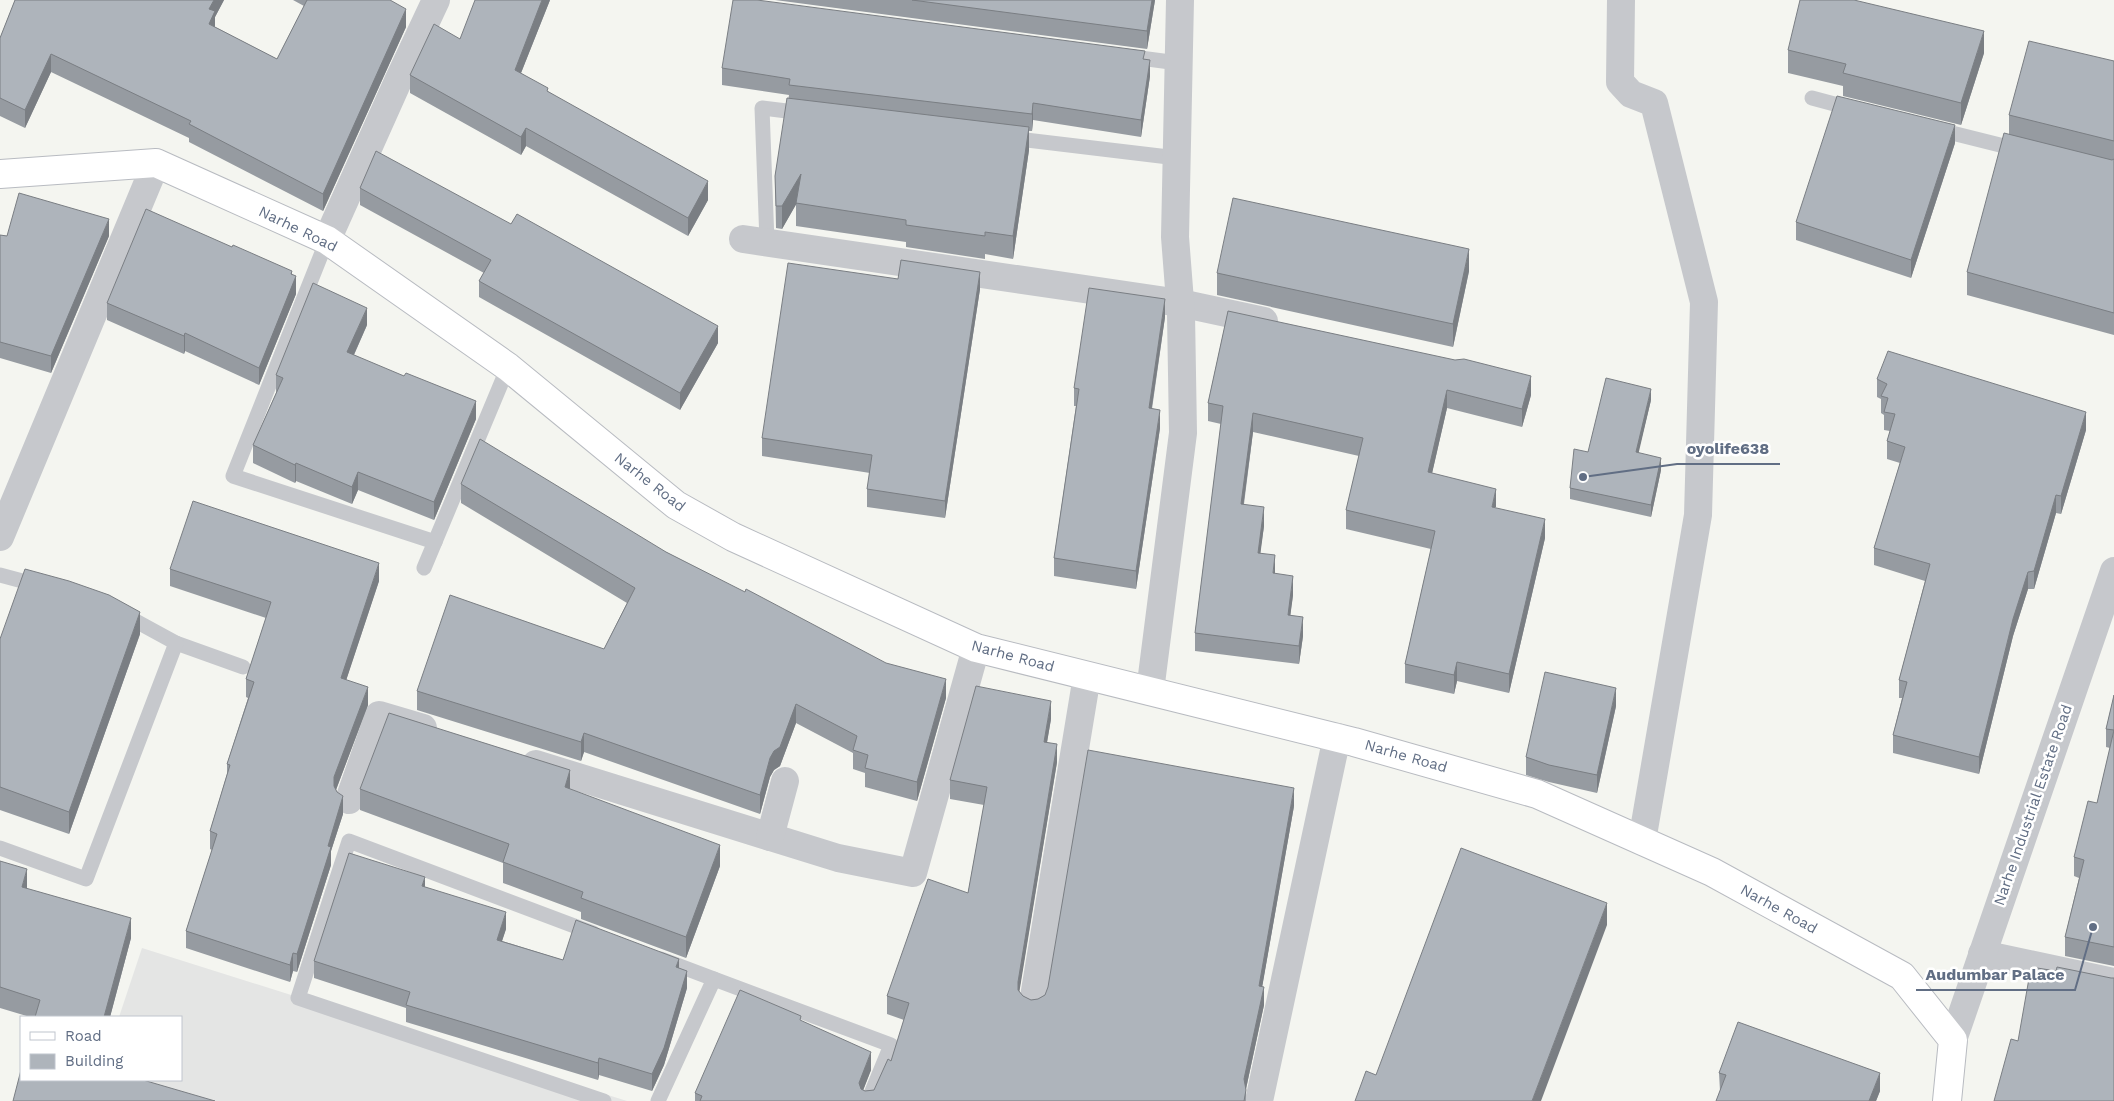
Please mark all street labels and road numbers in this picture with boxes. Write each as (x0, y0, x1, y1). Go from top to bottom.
street label: Narhe Road (256, 202, 340, 256)
street label: Narhe Road (611, 449, 689, 515)
street label: Narhe Road (970, 636, 1056, 676)
street label: Narhe Industrial Estate Road (1990, 702, 2076, 908)
street label: Narhe Road (1363, 736, 1449, 776)
street label: Narhe Road (1737, 880, 1821, 938)

